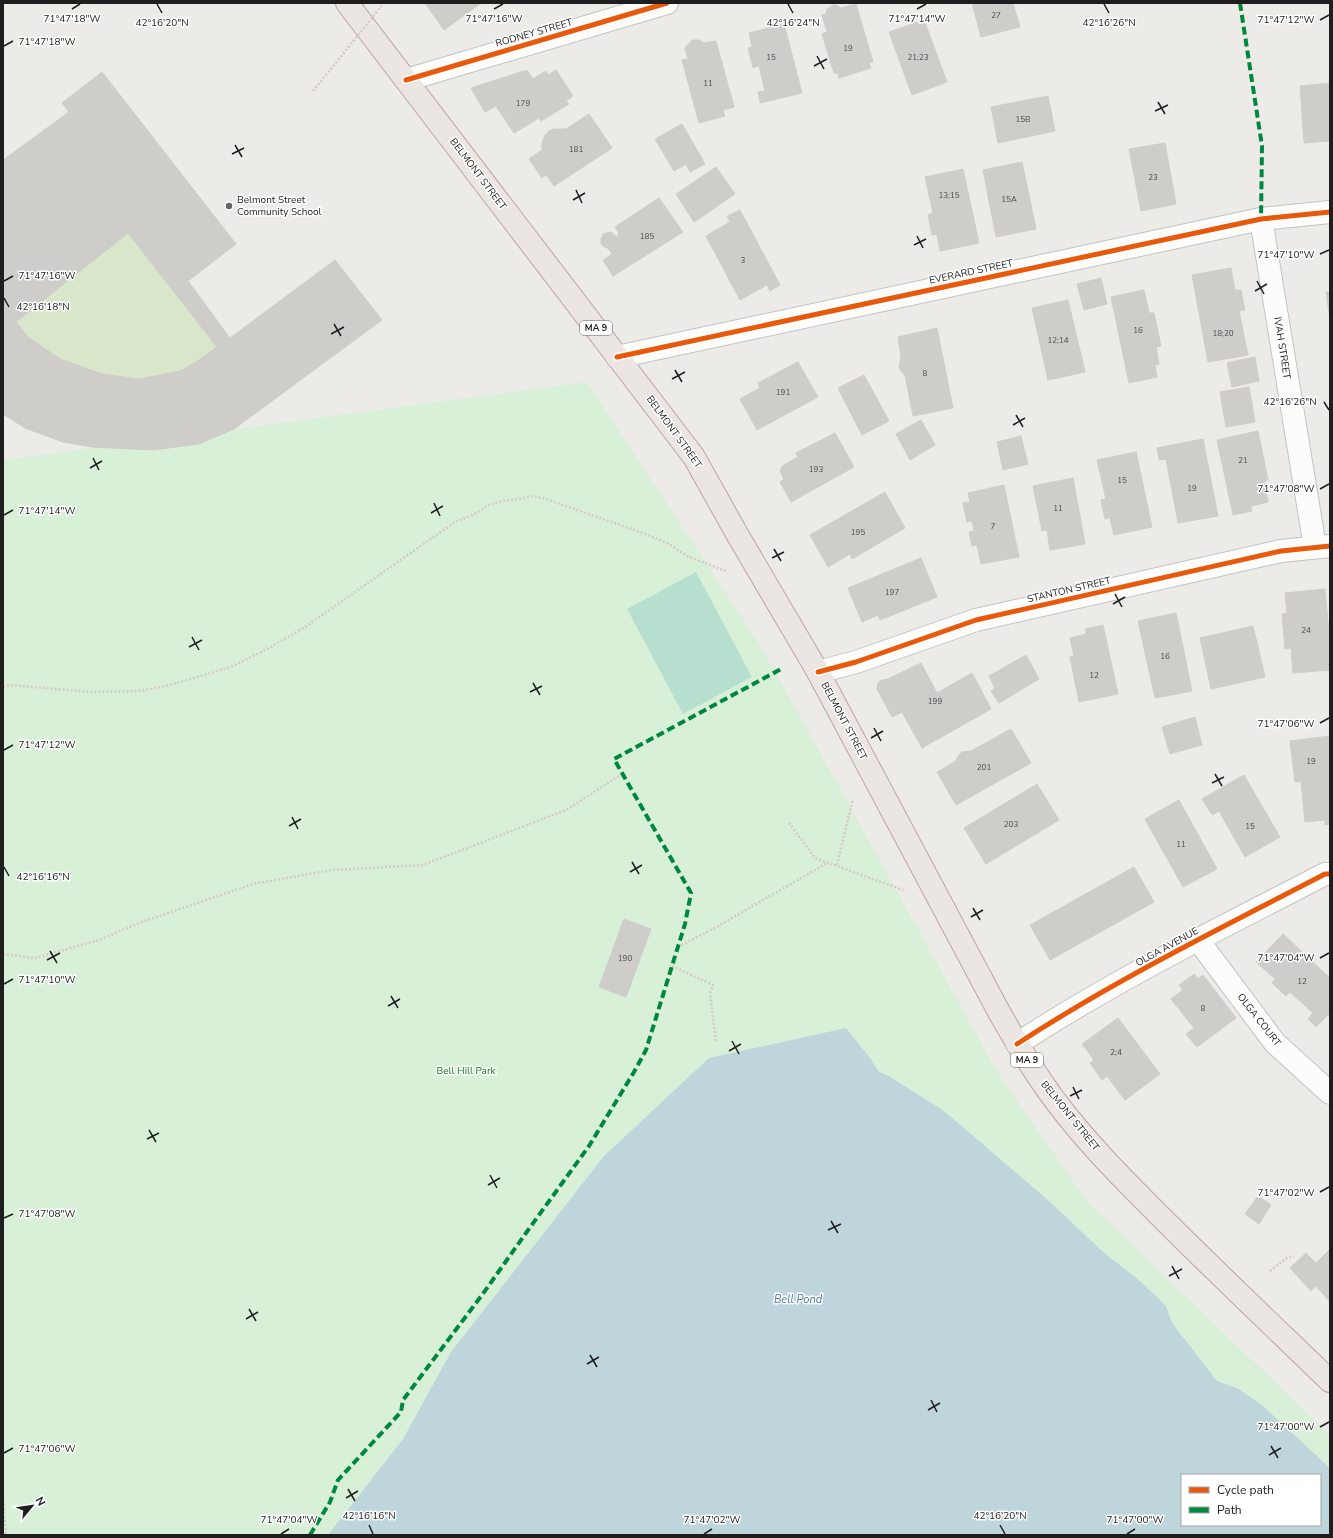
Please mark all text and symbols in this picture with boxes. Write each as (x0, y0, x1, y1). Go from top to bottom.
house number: 27 (991, 10, 1001, 21)
text: 71°47'18"W (44, 12, 100, 26)
text: 71°47'16"W (466, 12, 522, 26)
text: 71°47'14"W (889, 12, 945, 26)
text: 71°47'12"W (1258, 13, 1314, 27)
street label: RODNEY STREET (494, 15, 574, 51)
text: 42°16'20"N (135, 16, 189, 30)
text: 42°16'24"N (766, 16, 820, 30)
text: 42°16'26"N (1082, 16, 1136, 30)
text: 71°47'18"W (19, 35, 75, 49)
house number: 19 (843, 43, 853, 54)
house number: 15 (766, 52, 776, 63)
house number: 21;23 (907, 52, 929, 63)
house number: 11 (703, 78, 713, 89)
house number: 179 (516, 98, 530, 109)
house number: 15B (1015, 114, 1031, 125)
street label: BELMONT STREET (446, 135, 510, 213)
house number: 181 (569, 144, 583, 155)
house number: 23 (1148, 172, 1158, 183)
house number: 13;15 (938, 190, 960, 201)
place label: Belmont Street Community School (237, 193, 322, 219)
house number: 15A (1001, 194, 1017, 205)
marker: Belmont Street Community School (224, 201, 234, 211)
house number: 185 (640, 231, 654, 242)
text: 71°47'10"W (1258, 248, 1314, 262)
house number: 3 (741, 255, 746, 266)
street label: EVERARD STREET (928, 256, 1014, 288)
text: 71°47'16"W (19, 269, 75, 283)
text: 42°16'18"N (16, 300, 70, 314)
street label: IVAH STREET (1270, 316, 1294, 380)
road number: MA 9 (580, 321, 612, 335)
house number: 16 (1133, 325, 1143, 336)
house number: 18;20 (1212, 328, 1234, 339)
house number: 12;14 (1047, 335, 1069, 346)
house number: 8 (923, 368, 928, 379)
house number: 191 (776, 387, 790, 398)
street label: BELMONT STREET (643, 393, 705, 471)
text: 42°16'26"N (1263, 395, 1317, 409)
house number: 21 (1238, 455, 1248, 466)
house number: 193 (809, 464, 823, 475)
house number: 15 (1117, 475, 1127, 486)
text: 71°47'08"W (1258, 482, 1314, 496)
house number: 19 (1187, 483, 1197, 494)
house number: 11 (1053, 503, 1063, 514)
text: 71°47'14"W (19, 504, 75, 518)
house number: 7 (991, 521, 996, 532)
house number: 195 (851, 527, 865, 538)
street label: STANTON STREET (1026, 574, 1112, 606)
house number: 197 (885, 587, 899, 598)
house number: 24 (1301, 625, 1311, 636)
house number: 16 (1160, 651, 1170, 662)
house number: 12 (1089, 670, 1099, 681)
street label: BELMONT STREET (818, 680, 870, 762)
house number: 199 (928, 696, 942, 707)
text: 71°47'06"W (1258, 717, 1314, 731)
text: 71°47'12"W (19, 738, 75, 752)
house number: 19 (1306, 756, 1316, 767)
house number: 201 (977, 762, 991, 773)
house number: 203 (1004, 819, 1018, 830)
house number: 15 (1245, 821, 1255, 832)
house number: 11 (1176, 839, 1186, 850)
text: 42°16'16"N (16, 870, 70, 884)
street label: OLGA AVENUE (1133, 924, 1201, 970)
text: 71°47'04"W (1258, 951, 1314, 965)
house number: 190 (618, 953, 632, 964)
text: 71°47'10"W (19, 973, 75, 987)
house number: 12 (1297, 976, 1307, 987)
street label: OLGA COURT (1234, 991, 1284, 1049)
house number: 8 (1201, 1003, 1206, 1014)
house number: 2;4 (1110, 1047, 1122, 1058)
road number: MA 9 (1011, 1053, 1043, 1067)
park label: Bell Hill Park (437, 1064, 496, 1078)
street label: BELMONT STREET (1037, 1078, 1103, 1154)
text: 71°47'02"W (1258, 1186, 1314, 1200)
text: 71°47'08"W (19, 1207, 75, 1221)
water label: Bell Pond (774, 1292, 823, 1307)
text: 71°47'00"W (1258, 1420, 1314, 1434)
text: 71°47'06"W (19, 1442, 75, 1456)
legend (1181, 1474, 1321, 1526)
text: Cycle path (1217, 1482, 1274, 1498)
north arrow (12, 1486, 52, 1526)
text: N (32, 1494, 49, 1509)
text: Path (1217, 1502, 1242, 1518)
text: 42°16'16"N (342, 1509, 396, 1523)
text: 42°16'20"N (973, 1509, 1027, 1523)
text: 71°47'04"W (261, 1513, 317, 1527)
text: 71°47'02"W (684, 1513, 740, 1527)
text: 71°47'00"W (1107, 1513, 1163, 1527)

